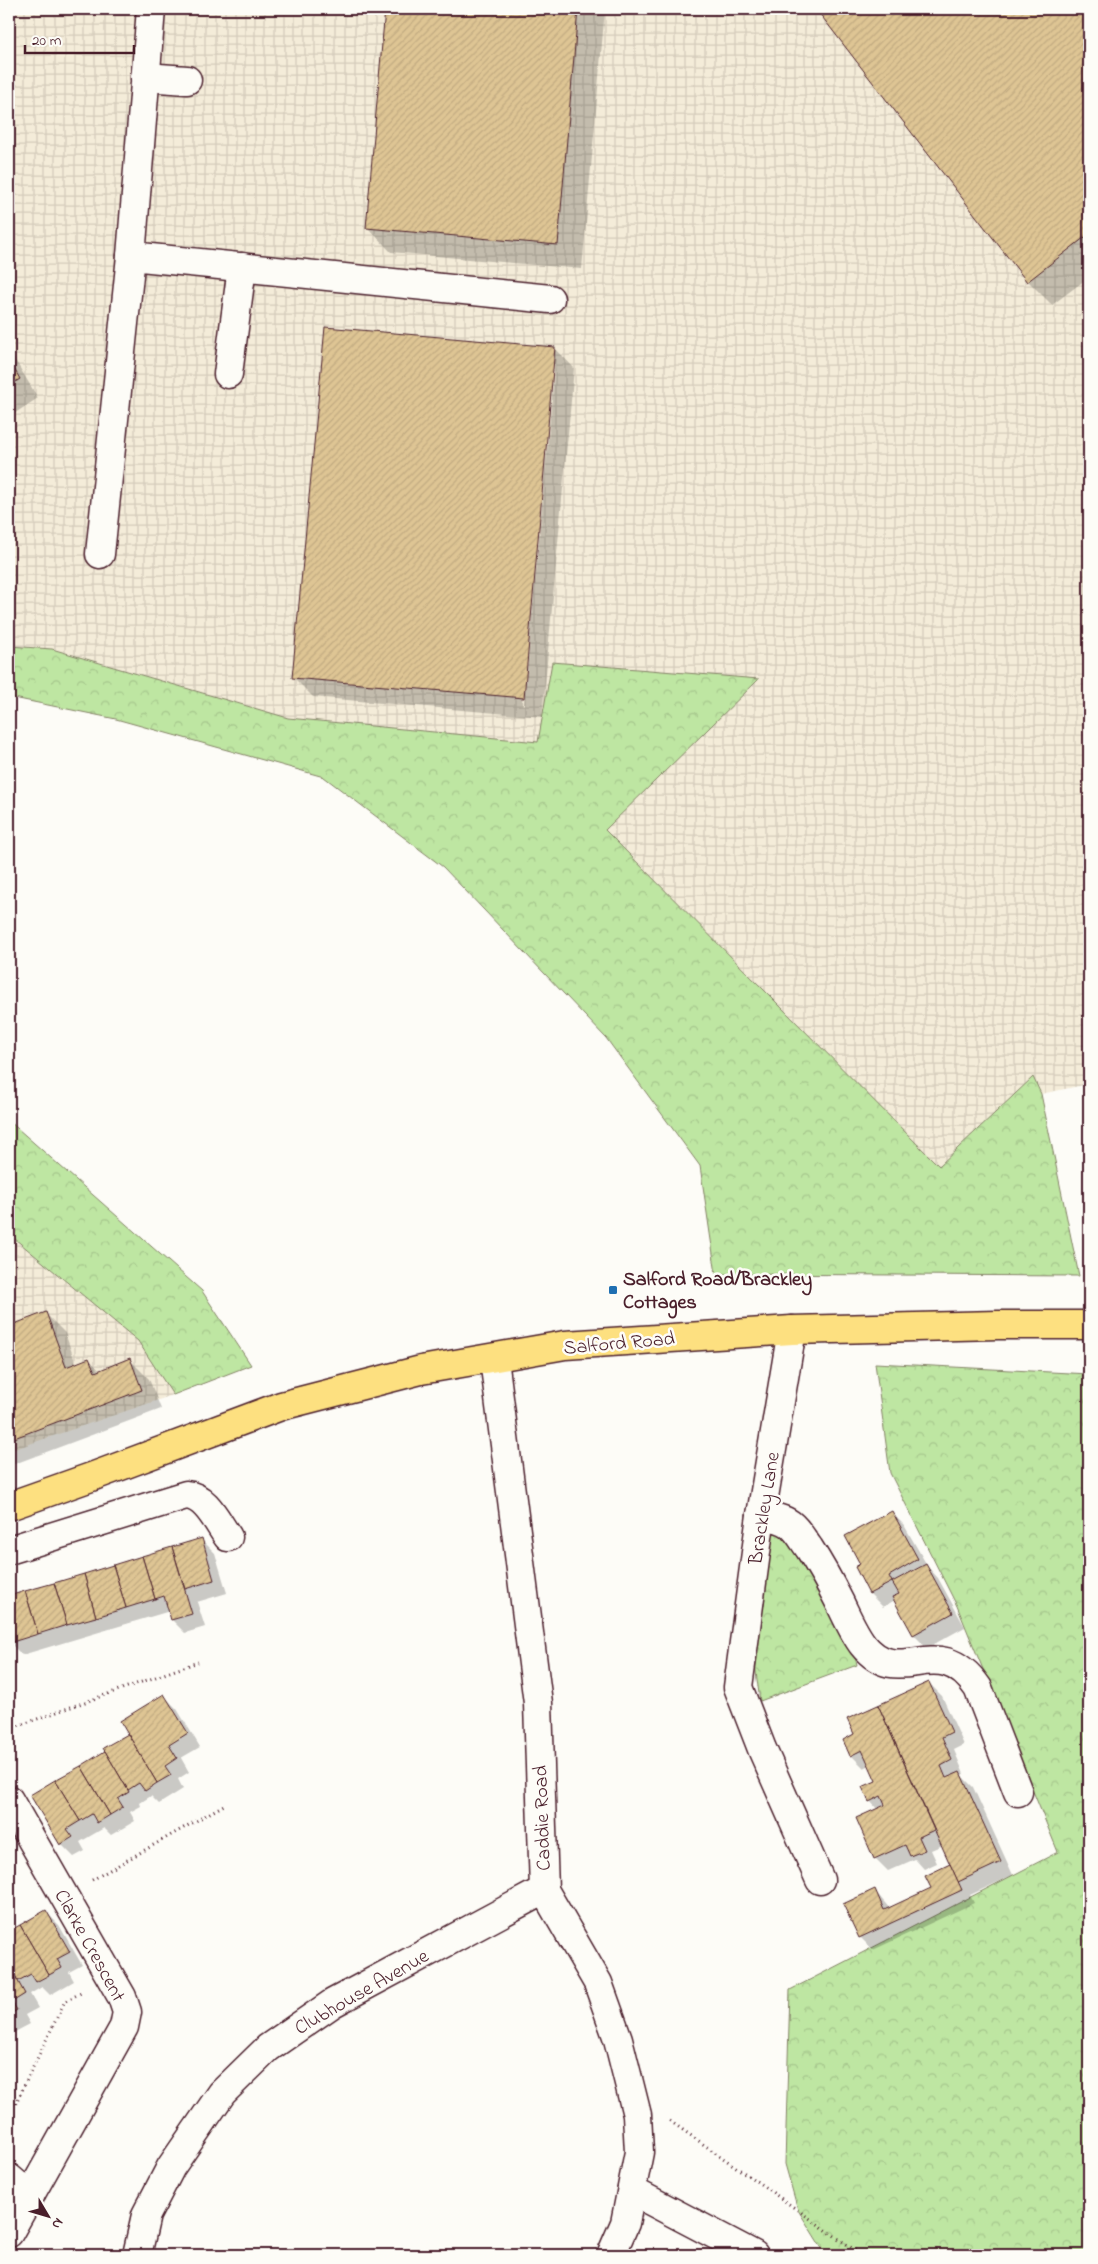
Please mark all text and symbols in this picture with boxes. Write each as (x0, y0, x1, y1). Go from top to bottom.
scale bar (25, 22, 134, 54)
text: 20 m (32, 30, 62, 52)
place label: Salford Road/Brackley Cottages (623, 1266, 812, 1319)
marker: Salford Road/Brackley Cottages (607, 1284, 619, 1296)
street label: Salford Road (562, 1325, 676, 1364)
street label: Brackley Lane (742, 1450, 789, 1568)
street label: Caddie Road (527, 1765, 560, 1871)
street label: Clarke Crescent (46, 1885, 132, 2008)
street label: Clubhouse Avenue (290, 1943, 435, 2043)
north arrow (22, 2192, 72, 2242)
text: N (46, 2213, 68, 2233)

